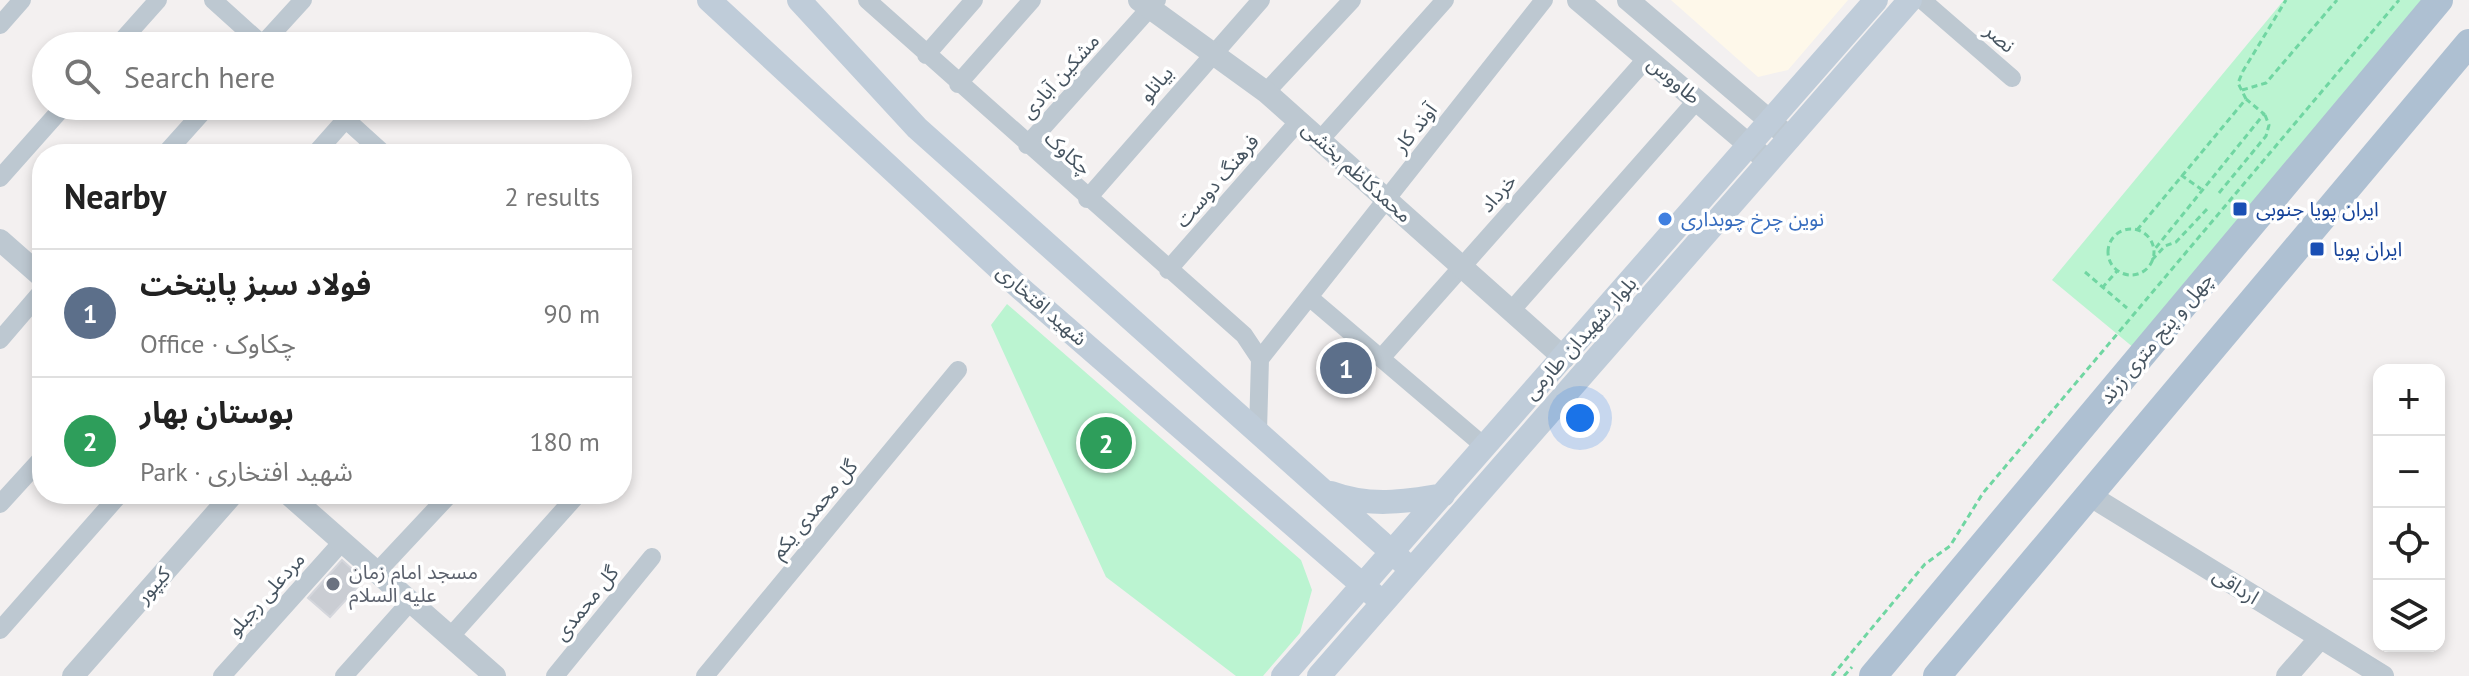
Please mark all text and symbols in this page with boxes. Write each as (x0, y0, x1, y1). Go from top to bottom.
street label: نصر (1979, 17, 2021, 58)
street label: مشکین آبادی (1015, 28, 1105, 124)
search box (32, 32, 632, 120)
street label: طاووس (1642, 50, 1706, 110)
icon: search (60, 54, 104, 98)
text: Search here (124, 57, 275, 96)
street label: بیانلو (1133, 61, 1179, 107)
street label: آوند کار (1387, 97, 1443, 159)
street label: محمدکاظم بخشی (1295, 116, 1418, 230)
street label: چکاوک (1039, 125, 1097, 181)
street label: فرهنگ دوست (1169, 129, 1265, 233)
street label: خرداد (1474, 168, 1522, 218)
text: Nearby (64, 174, 166, 218)
text: 2 results (505, 180, 600, 213)
place label: ایران پویا جنوبی (2256, 196, 2379, 222)
marker: ایران پویا جنوبی (2231, 200, 2249, 218)
place label: نوین چرخ چوبداری (1681, 206, 1824, 234)
marker: نوین چرخ چوبداری (1656, 210, 1674, 228)
place label: ایران پویا (2333, 236, 2402, 262)
marker: ایران پویا (2308, 240, 2326, 258)
street label: شهید افتخاری (991, 259, 1093, 351)
text: فولاد سبز پایتخت (140, 264, 371, 303)
street label: چهل و پنج متری زرند (2093, 267, 2220, 410)
street label: بلوار شهیدان طارمی (1518, 271, 1642, 405)
text: 1 (83, 297, 97, 330)
text: 90 m (544, 297, 600, 330)
text: Office · چکاوک (140, 327, 296, 360)
pin: 1 (1320, 338, 1372, 398)
map controls (2373, 364, 2445, 652)
button: + (2373, 364, 2445, 436)
text: بوستان بهار (140, 392, 294, 431)
your location (1560, 398, 1600, 438)
pin: 2 (1080, 413, 1132, 473)
text: 2 (83, 425, 97, 458)
text: 180 m (529, 425, 600, 458)
button: − (2373, 436, 2445, 508)
street label: گل محمدی یکم (765, 454, 865, 565)
text: Park · شهید افتخاری (140, 455, 353, 488)
button: locate (2373, 508, 2445, 580)
street label: مردعلی رجبلو (222, 547, 310, 641)
place label: مسجد امام زمان علیه السلام (349, 559, 478, 610)
street label: گل محمدی (548, 560, 625, 646)
street label: کیپور (129, 561, 177, 609)
street label: ارداقی (2208, 562, 2264, 610)
marker: مسجد امام زمان علیه السلام (324, 575, 342, 593)
button: layers (2373, 580, 2445, 652)

